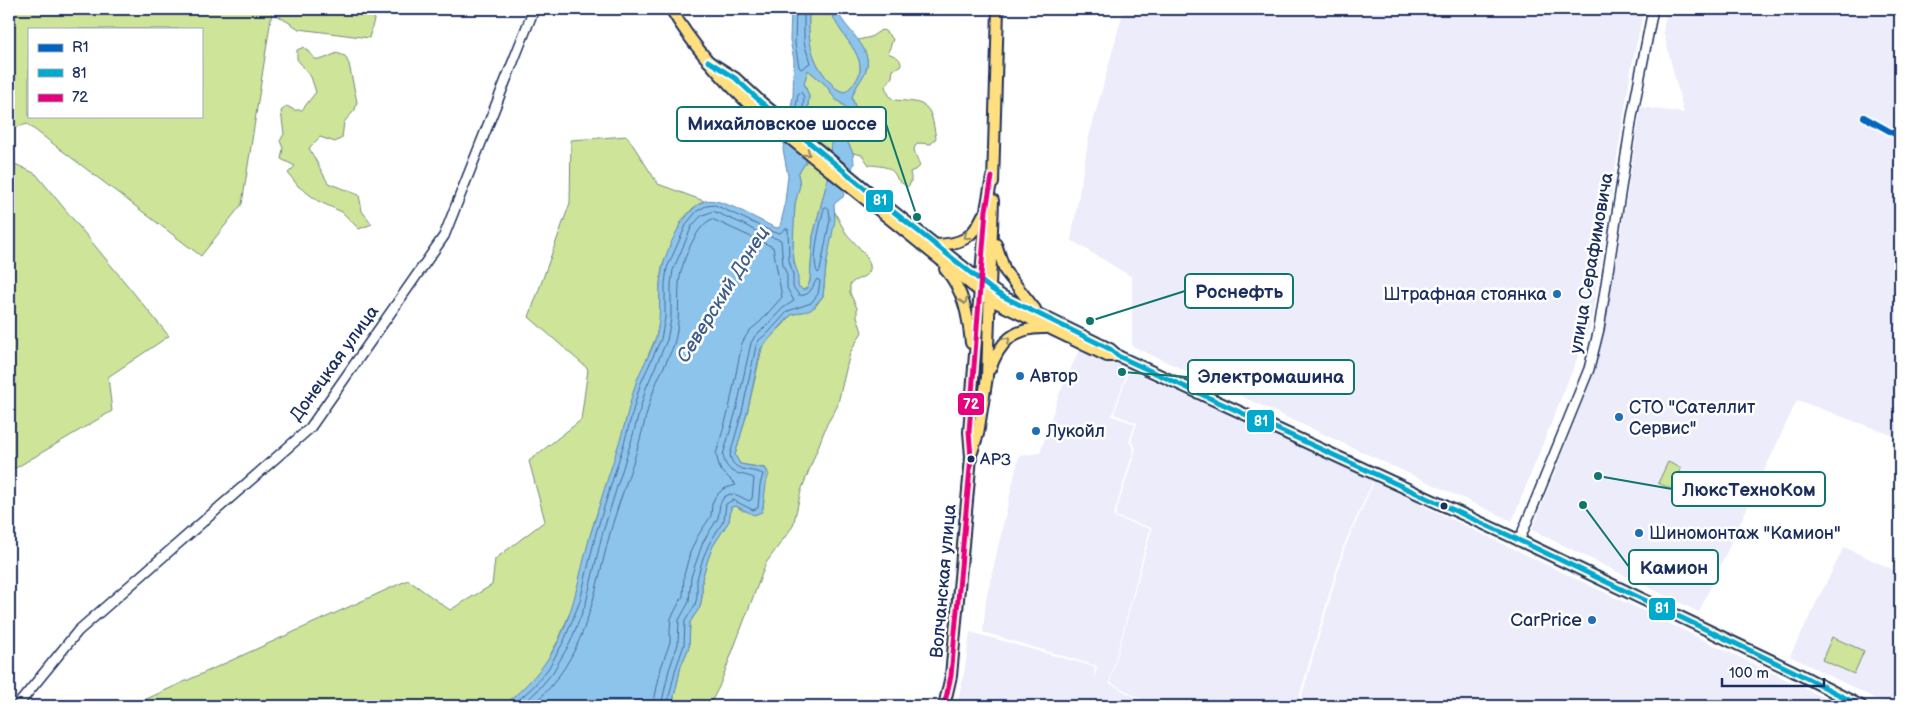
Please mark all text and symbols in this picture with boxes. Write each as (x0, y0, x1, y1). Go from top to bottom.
legend (28, 28, 202, 118)
text: R1 (72, 38, 88, 57)
text: 81 (72, 64, 87, 83)
text: 72 (72, 88, 88, 107)
callout: Михайловское шоссе (677, 107, 886, 141)
text: Михайловское шоссе (687, 113, 877, 136)
one-way arrow (801, 148, 810, 156)
street label: улица Серафимовича (1565, 171, 1618, 355)
line badge: 81 (865, 189, 894, 213)
text: 81 (873, 192, 887, 209)
water label: Северский Донец (672, 222, 775, 367)
one-way arrow (963, 230, 973, 239)
callout: Роснефть (1185, 274, 1293, 308)
text: Роснефть (1195, 281, 1283, 304)
place label: Штрафная стоянка (1383, 284, 1547, 305)
marker: Штрафная стоянка (1551, 288, 1563, 300)
one-way arrow (958, 297, 968, 305)
street label: Донецкая улица (285, 301, 384, 425)
one-way arrow (1002, 337, 1011, 346)
callout: Электромашина (1188, 360, 1354, 394)
place label: Автор (1029, 366, 1078, 387)
text: Электромашина (1198, 366, 1345, 389)
marker: Автор (1014, 370, 1026, 382)
line badge: 72 (957, 392, 985, 416)
text: 72 (963, 396, 980, 413)
place label: СТО "Сателлит Сервис" (1629, 397, 1756, 439)
line badge: 81 (1246, 409, 1275, 433)
marker: СТО "Сателлит Сервис" (1613, 411, 1625, 423)
text: 81 (1254, 413, 1268, 430)
place label: Лукойл (1045, 421, 1105, 442)
marker: Лукойл (1030, 425, 1042, 437)
place label: АРЗ (979, 450, 1011, 470)
marker: АРЗ (966, 454, 976, 464)
callout: ЛюксТехноКом (1672, 472, 1825, 506)
text: ЛюксТехноКом (1681, 479, 1816, 502)
unlabelled marker (1439, 501, 1449, 511)
street label: Волчанская улица (926, 503, 961, 659)
place label: Шиномонтаж "Камион" (1649, 523, 1841, 544)
marker: Шиномонтаж "Камион" (1633, 527, 1645, 539)
callout: Камион (1629, 550, 1718, 584)
text: Камион (1640, 557, 1708, 580)
line badge: 81 (1648, 597, 1676, 621)
text: 81 (1655, 600, 1669, 617)
place label: CarPrice (1510, 610, 1582, 631)
marker: CarPrice (1586, 614, 1598, 626)
scale bar (1722, 655, 1824, 687)
text: 100 m (1729, 664, 1769, 683)

